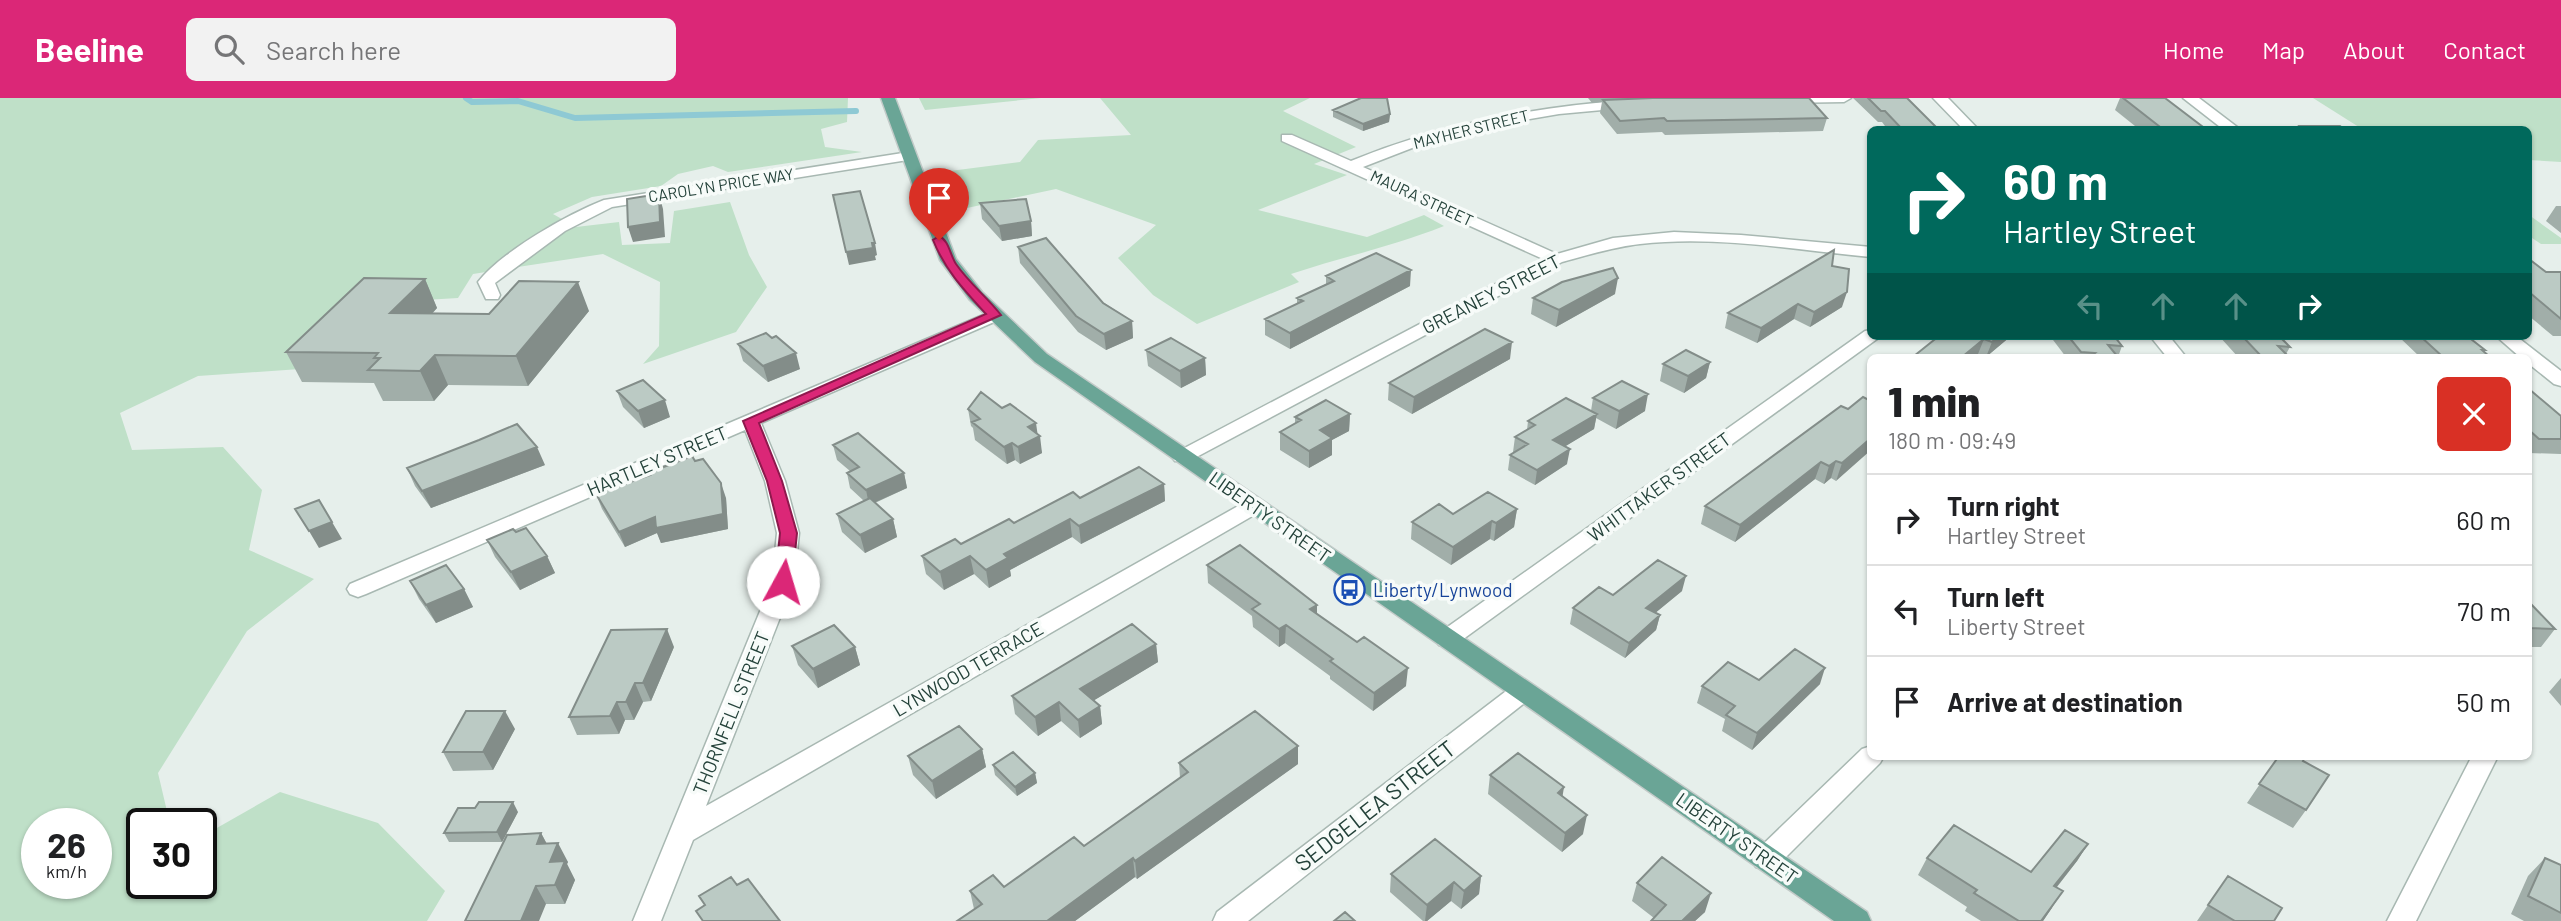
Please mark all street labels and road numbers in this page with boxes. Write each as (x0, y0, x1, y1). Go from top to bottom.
street label: MAYHER STREET (1411, 105, 1531, 152)
street label: CAROLYN PRICE WAY (647, 164, 795, 205)
street label: MAURA STREET (1368, 165, 1477, 230)
street label: GREANEY STREET (1418, 249, 1564, 338)
street label: HARTLEY STREET (583, 421, 730, 500)
street label: WHITTAKER STREET (1583, 427, 1735, 546)
street label: LIBERTY STREET (1205, 466, 1335, 567)
street label: LYNWOOD TERRACE (888, 616, 1047, 721)
street label: THORNFELL STREET (687, 628, 774, 798)
street label: SEDGELEA STREET (1288, 734, 1460, 877)
street label: LIBERTY STREET (1672, 787, 1802, 888)

